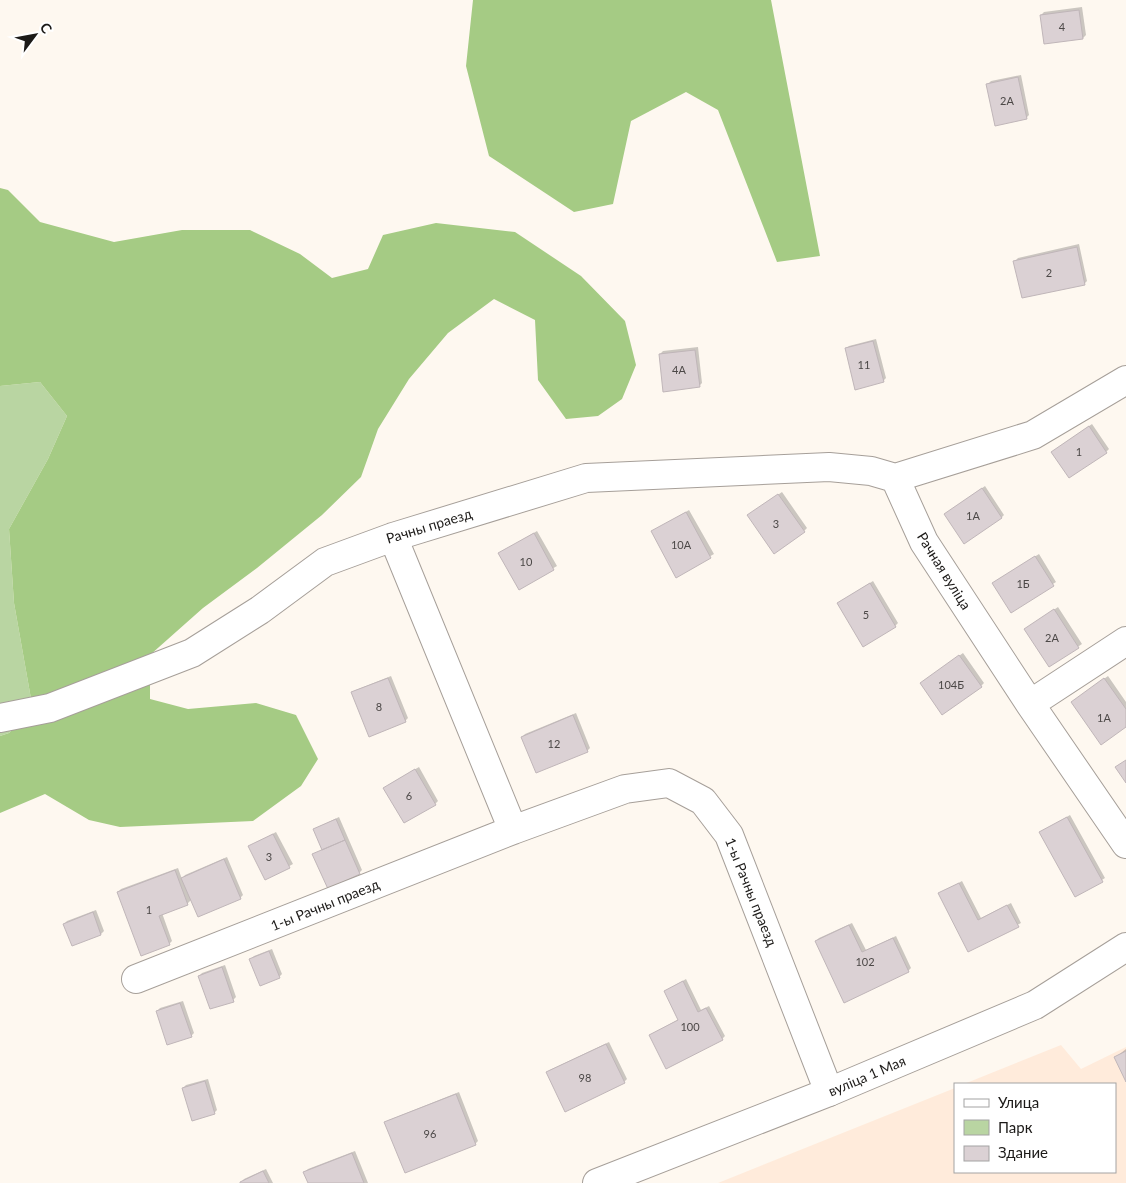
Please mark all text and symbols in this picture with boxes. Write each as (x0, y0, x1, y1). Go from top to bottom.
north arrow (10, 10, 60, 60)
text: С (37, 19, 57, 37)
house number: 4 (1059, 20, 1066, 33)
house number: 2А (1000, 94, 1014, 107)
house number: 2 (1046, 266, 1052, 279)
house number: 11 (858, 358, 870, 371)
house number: 4А (672, 363, 686, 376)
house number: 1 (1076, 445, 1082, 458)
street label: Рачны праезд (384, 504, 474, 547)
house number: 1А (966, 509, 980, 522)
house number: 3 (773, 517, 779, 530)
street label: Рачная вуліца (914, 529, 975, 613)
house number: 10А (671, 538, 692, 551)
house number: 10 (520, 555, 533, 568)
house number: 1Б (1016, 577, 1030, 590)
house number: 5 (863, 608, 869, 621)
house number: 2А (1045, 631, 1059, 644)
house number: 104Б (938, 678, 964, 691)
house number: 8 (376, 700, 382, 713)
house number: 1А (1097, 711, 1111, 724)
house number: 12 (548, 737, 560, 750)
house number: 6 (406, 789, 412, 802)
street label: 1-ы Рачны праезд (722, 835, 781, 949)
house number: 3 (266, 850, 272, 863)
street label: 1-ы Рачны праезд (268, 875, 382, 934)
house number: 1 (146, 903, 152, 916)
house number: 102 (855, 955, 875, 968)
house number: 100 (680, 1020, 700, 1033)
street label: вуліца 1 Мая (826, 1052, 908, 1099)
house number: 98 (579, 1071, 591, 1084)
legend (954, 1083, 1116, 1173)
text: Улица (998, 1093, 1039, 1111)
text: Парк (998, 1118, 1033, 1136)
house number: 96 (424, 1127, 436, 1140)
text: Здание (998, 1143, 1048, 1161)

